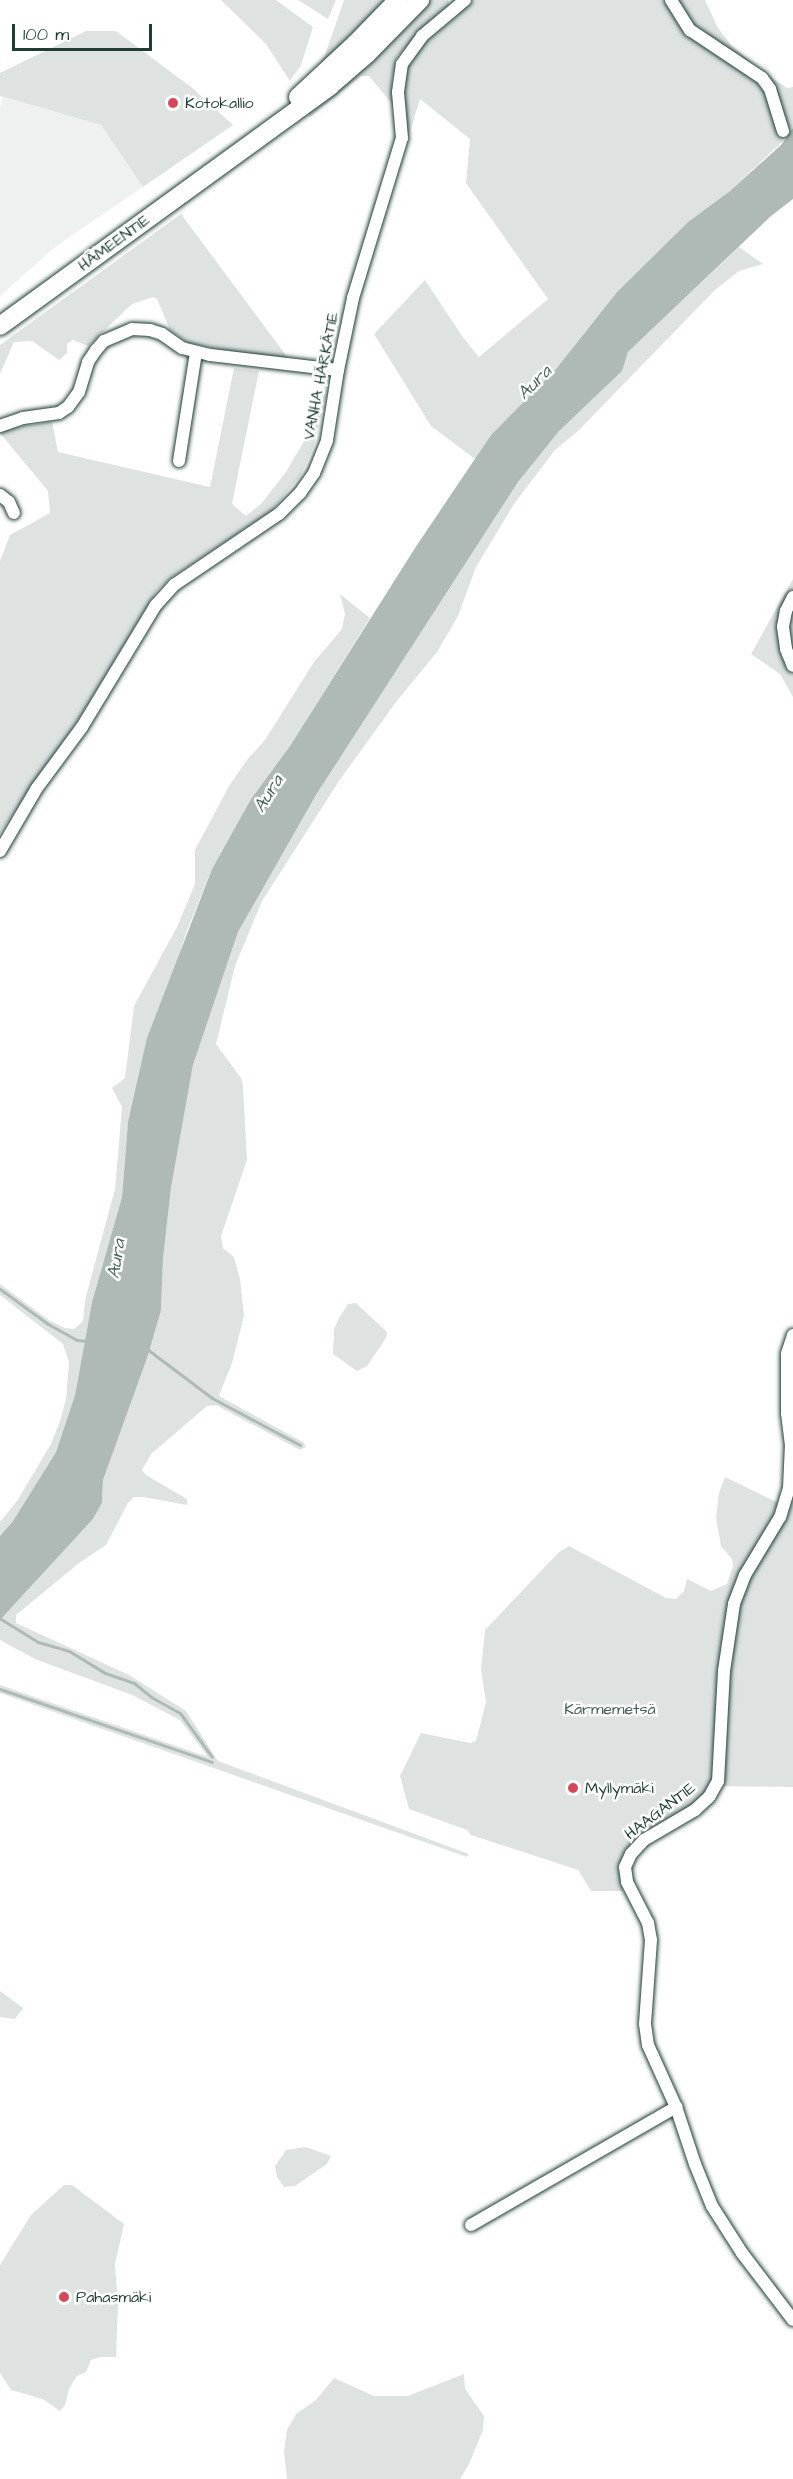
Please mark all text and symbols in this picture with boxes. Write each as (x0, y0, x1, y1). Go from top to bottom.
scale bar (15, 12, 154, 50)
text: 100 m (23, 22, 69, 47)
place label: Kotokallio (185, 93, 254, 113)
marker: Kotokallio (166, 96, 180, 110)
street label: HÄMEENTIE (74, 211, 154, 275)
street label: VANHA HÄRKÄTIE (299, 310, 343, 442)
water label: Aura (513, 361, 557, 405)
water label: Aura (249, 771, 289, 817)
water label: Aura (103, 1238, 131, 1280)
park label: Kärmemetsä (564, 1699, 656, 1719)
place label: Myllymäki (585, 1778, 654, 1798)
street label: HAAGANTIE (621, 1778, 699, 1844)
marker: Myllymäki (566, 1781, 580, 1795)
place label: Pahasmäki (76, 2287, 151, 2307)
marker: Pahasmäki (57, 2290, 71, 2304)

